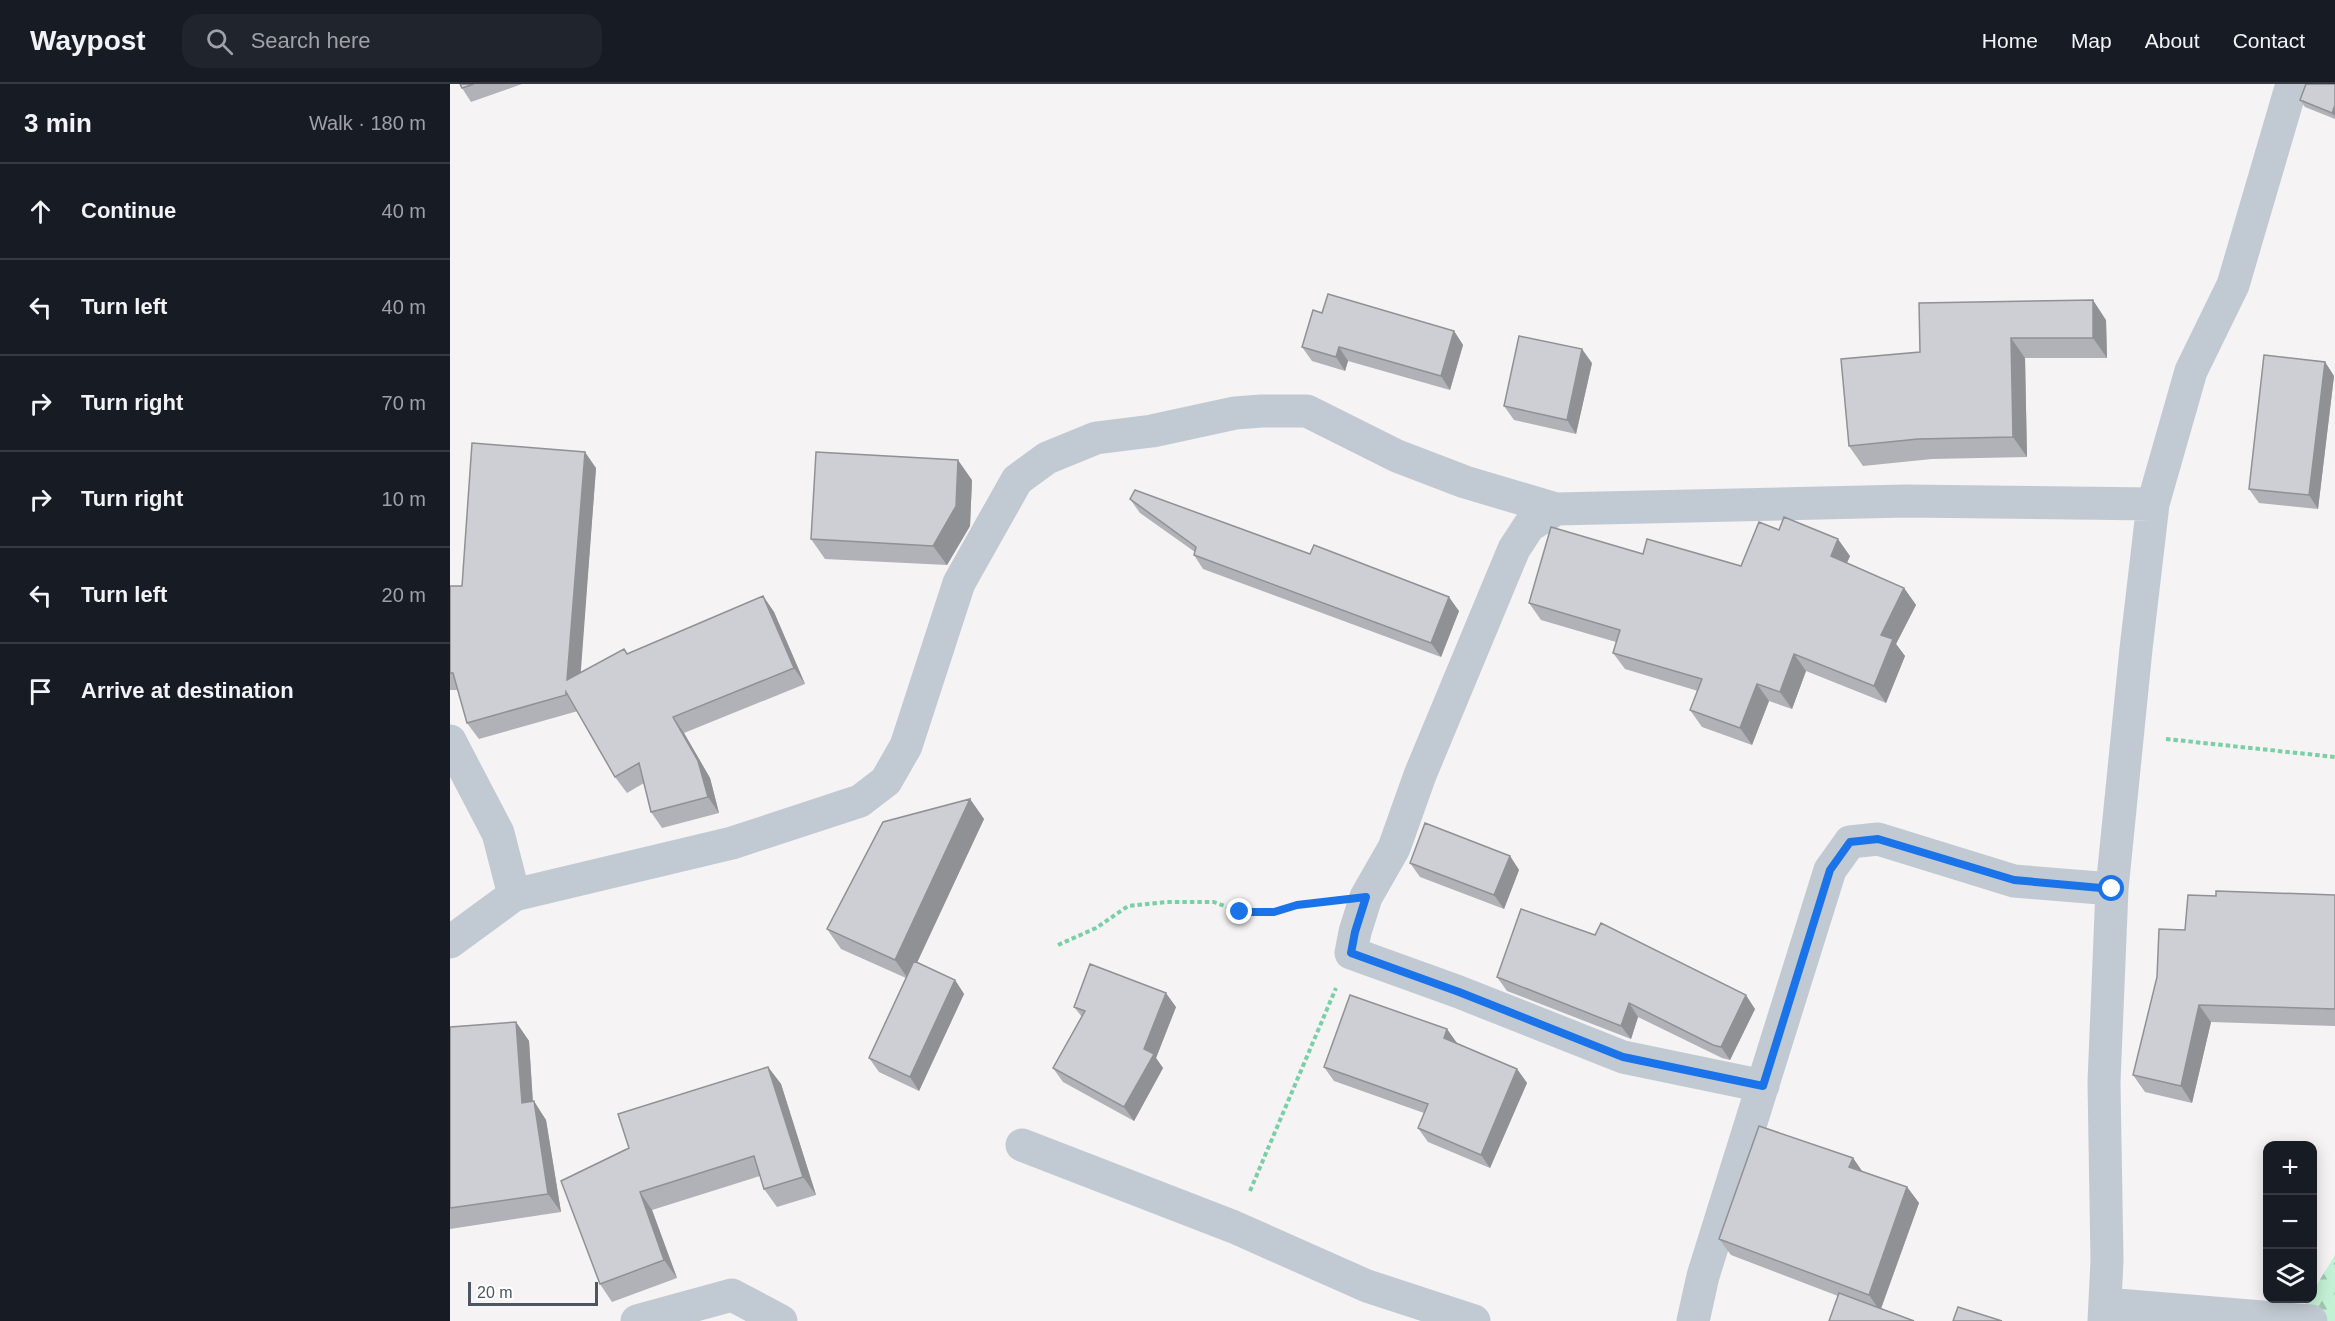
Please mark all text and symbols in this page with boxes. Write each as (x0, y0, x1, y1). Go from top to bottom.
search box (182, 14, 602, 68)
text: Waypost (30, 25, 146, 56)
icon: search (203, 25, 236, 58)
text: Search here (251, 28, 371, 53)
text: Home (1982, 29, 2038, 52)
text: Map (2071, 29, 2112, 52)
text: About (2145, 29, 2200, 52)
text: Contact (2233, 29, 2305, 52)
text: 3 min (24, 108, 92, 138)
text: Walk · 180 m (309, 112, 426, 134)
icon: ahead (24, 195, 57, 228)
text: Continue (81, 198, 176, 223)
text: 40 m (382, 200, 426, 222)
icon: left (24, 291, 57, 324)
text: Turn left (81, 294, 167, 319)
text: 40 m (382, 296, 426, 318)
icon: right (24, 387, 57, 420)
text: Turn right (81, 390, 183, 415)
text: 70 m (382, 392, 426, 414)
icon: right (24, 483, 57, 516)
text: Turn right (81, 486, 183, 511)
text: 10 m (382, 488, 426, 510)
icon: left (24, 579, 57, 612)
text: Turn left (81, 582, 167, 607)
text: 20 m (382, 584, 426, 606)
icon: arrive (24, 675, 57, 708)
text: Arrive at destination (81, 678, 294, 703)
route start (2098, 875, 2124, 901)
route end (1226, 898, 1252, 924)
map controls (2263, 1141, 2317, 1303)
button: + (2263, 1141, 2317, 1195)
button: − (2263, 1195, 2317, 1249)
button: layers (2263, 1249, 2317, 1303)
scale bar (468, 1279, 598, 1306)
text: 20 m (477, 1284, 513, 1301)

